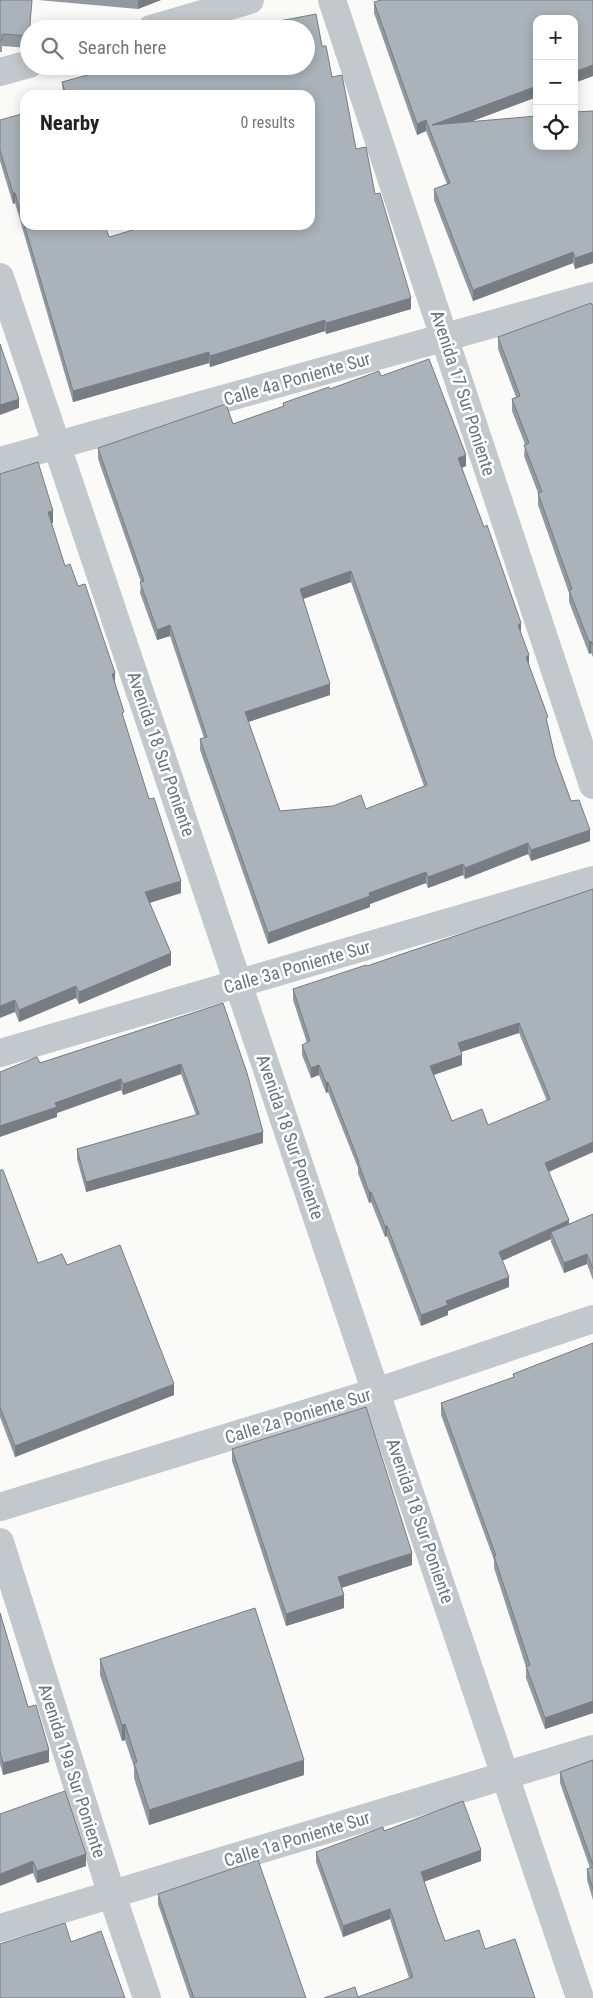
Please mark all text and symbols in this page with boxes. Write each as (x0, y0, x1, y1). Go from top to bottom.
map controls (533, 15, 578, 150)
button: + (533, 15, 578, 60)
search box (20, 20, 315, 75)
icon: search (38, 34, 66, 62)
text: Search here (78, 36, 166, 59)
button: − (533, 60, 578, 105)
button: locate (533, 105, 578, 150)
text: Nearby (40, 111, 99, 135)
text: 0 results (240, 113, 295, 132)
street label: Avenida 17 Sur Poniente (427, 307, 500, 478)
street label: Calle 4a Poniente Sur (221, 347, 373, 410)
street label: Avenida 18 Sur Poniente (123, 669, 200, 839)
street label: Calle 3a Poniente Sur (221, 935, 373, 998)
street label: Avenida 18 Sur Poniente (252, 1052, 329, 1222)
street label: Calle 2a Poniente Sur (222, 1383, 374, 1448)
street label: Avenida 18 Sur Poniente (382, 1436, 459, 1606)
street label: Avenida 19a Sur Poniente (34, 1681, 110, 1860)
street label: Calle 1a Poniente Sur (221, 1806, 373, 1871)

